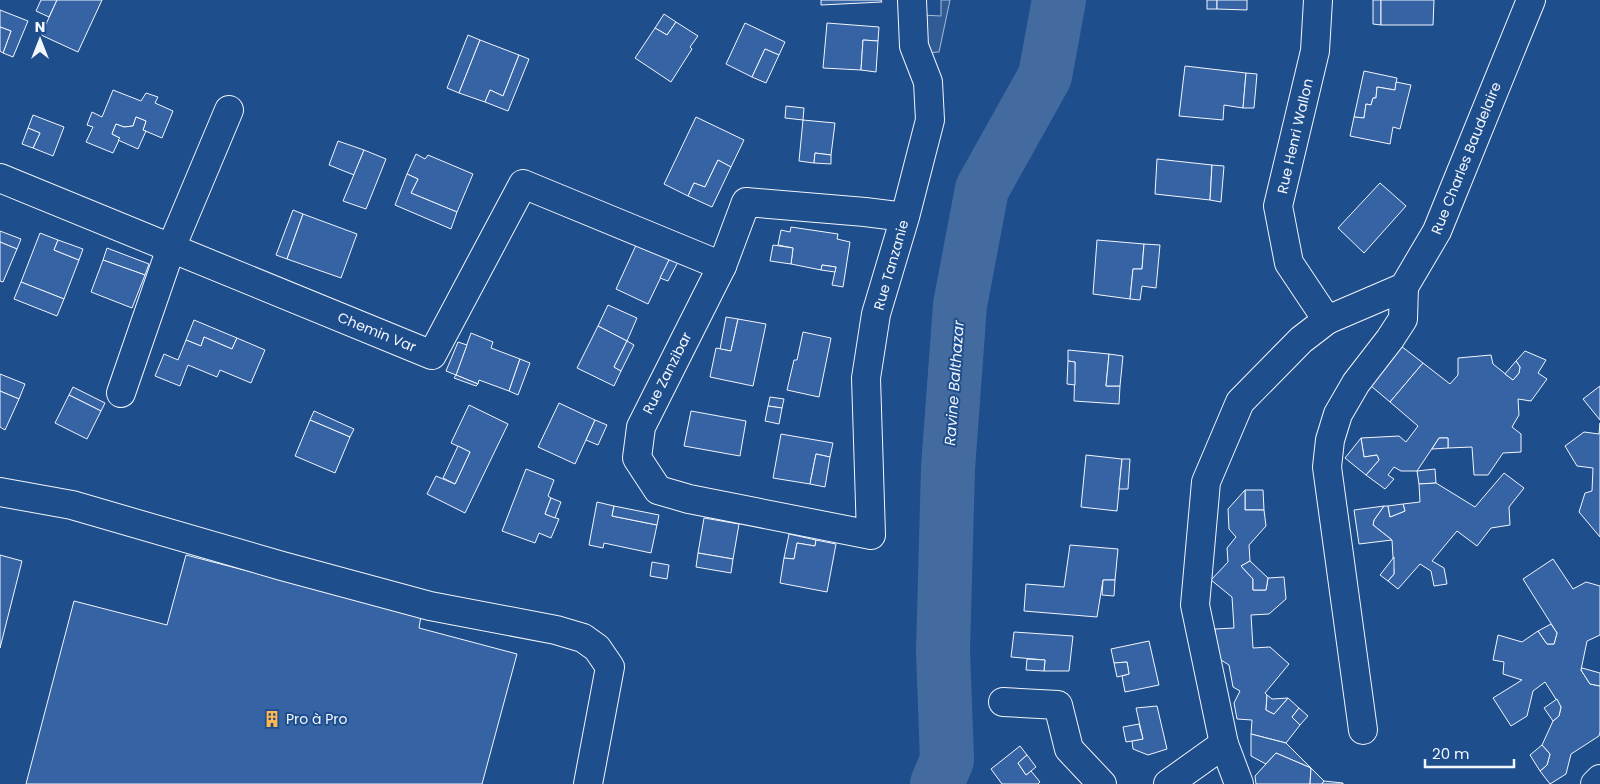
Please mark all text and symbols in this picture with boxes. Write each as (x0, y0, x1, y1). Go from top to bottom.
north arrow (15, 15, 65, 65)
text: N (35, 17, 45, 37)
street label: Rue Henri Wallon (1272, 76, 1318, 196)
street label: Rue Charles Baudelaire (1426, 78, 1506, 237)
street label: Rue Tanzanie (869, 217, 913, 312)
street label: Chemin Var (335, 307, 419, 357)
water label: Ravine Balthazar (939, 319, 969, 446)
street label: Rue Zanzibar (638, 328, 696, 418)
building icon: Pro à Pro (262, 709, 282, 729)
place label: Pro à Pro (286, 709, 348, 729)
scale bar (1425, 736, 1514, 768)
text: 20 m (1432, 743, 1470, 764)

